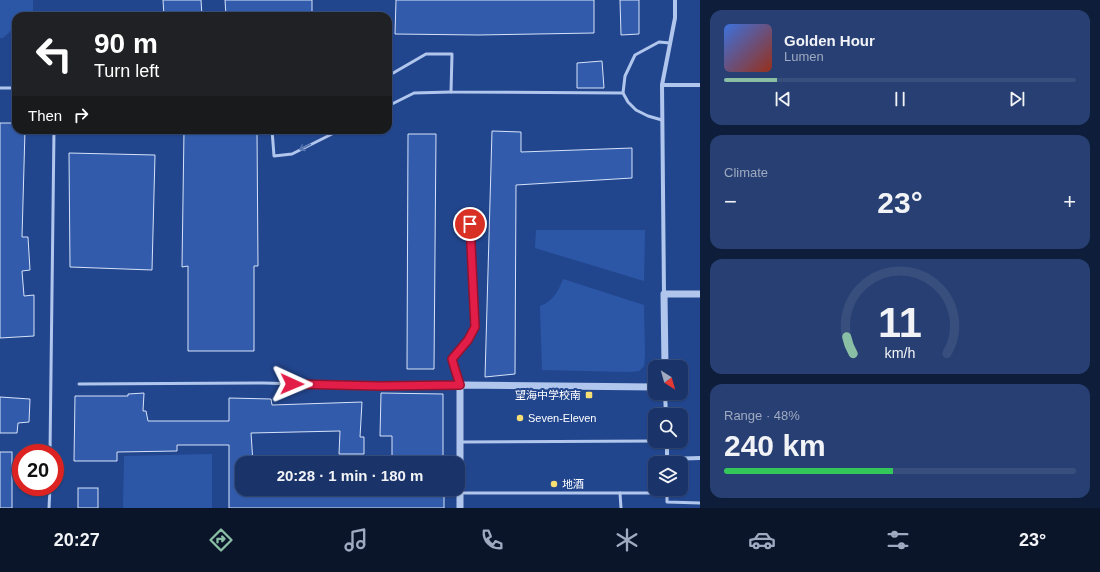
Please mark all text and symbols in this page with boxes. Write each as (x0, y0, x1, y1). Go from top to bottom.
icon: left (28, 28, 80, 80)
text: 90 m (94, 28, 158, 59)
text: Golden Hour (784, 32, 875, 49)
text: Lumen (784, 49, 824, 64)
text: Turn left (94, 61, 159, 81)
icon: previous (772, 88, 794, 110)
icon: pause (889, 88, 911, 110)
icon: next (1006, 88, 1028, 110)
icon: right (70, 104, 92, 126)
text: Then (28, 107, 62, 124)
one-way arrow (299, 144, 311, 151)
text: Climate (724, 165, 768, 180)
text: 23° (877, 186, 923, 219)
text: − (724, 189, 737, 214)
text: + (1063, 189, 1076, 214)
pin (453, 207, 487, 241)
icon: arrive (459, 213, 481, 235)
text: 11 (878, 299, 922, 346)
text: km/h (885, 345, 916, 361)
north arrow (648, 360, 688, 400)
map controls (648, 360, 688, 496)
position arrow (271, 363, 313, 405)
place label: 望海中学校南 (515, 389, 581, 401)
marker: 望海中学校南 (584, 390, 594, 400)
button: search (648, 408, 688, 448)
text: Range · 48% (724, 408, 800, 423)
place label: Seven-Eleven (528, 412, 597, 424)
marker: Seven-Eleven (515, 413, 525, 423)
text: 240 km (724, 429, 826, 462)
speed limit sign: 20 (12, 444, 64, 496)
button: layers (648, 456, 688, 496)
text: 20:28 · 1 min · 180 m (277, 467, 423, 484)
place label: 地酒 (562, 478, 584, 490)
marker: 地酒 (549, 479, 559, 489)
icon: directions (207, 526, 235, 554)
icon: music (342, 526, 370, 554)
icon: phone (478, 526, 506, 554)
icon: climate (613, 526, 641, 554)
icon: car (748, 526, 776, 554)
icon: filters (884, 526, 912, 554)
text: 20:27 (54, 530, 100, 550)
text: 23° (1019, 530, 1046, 550)

